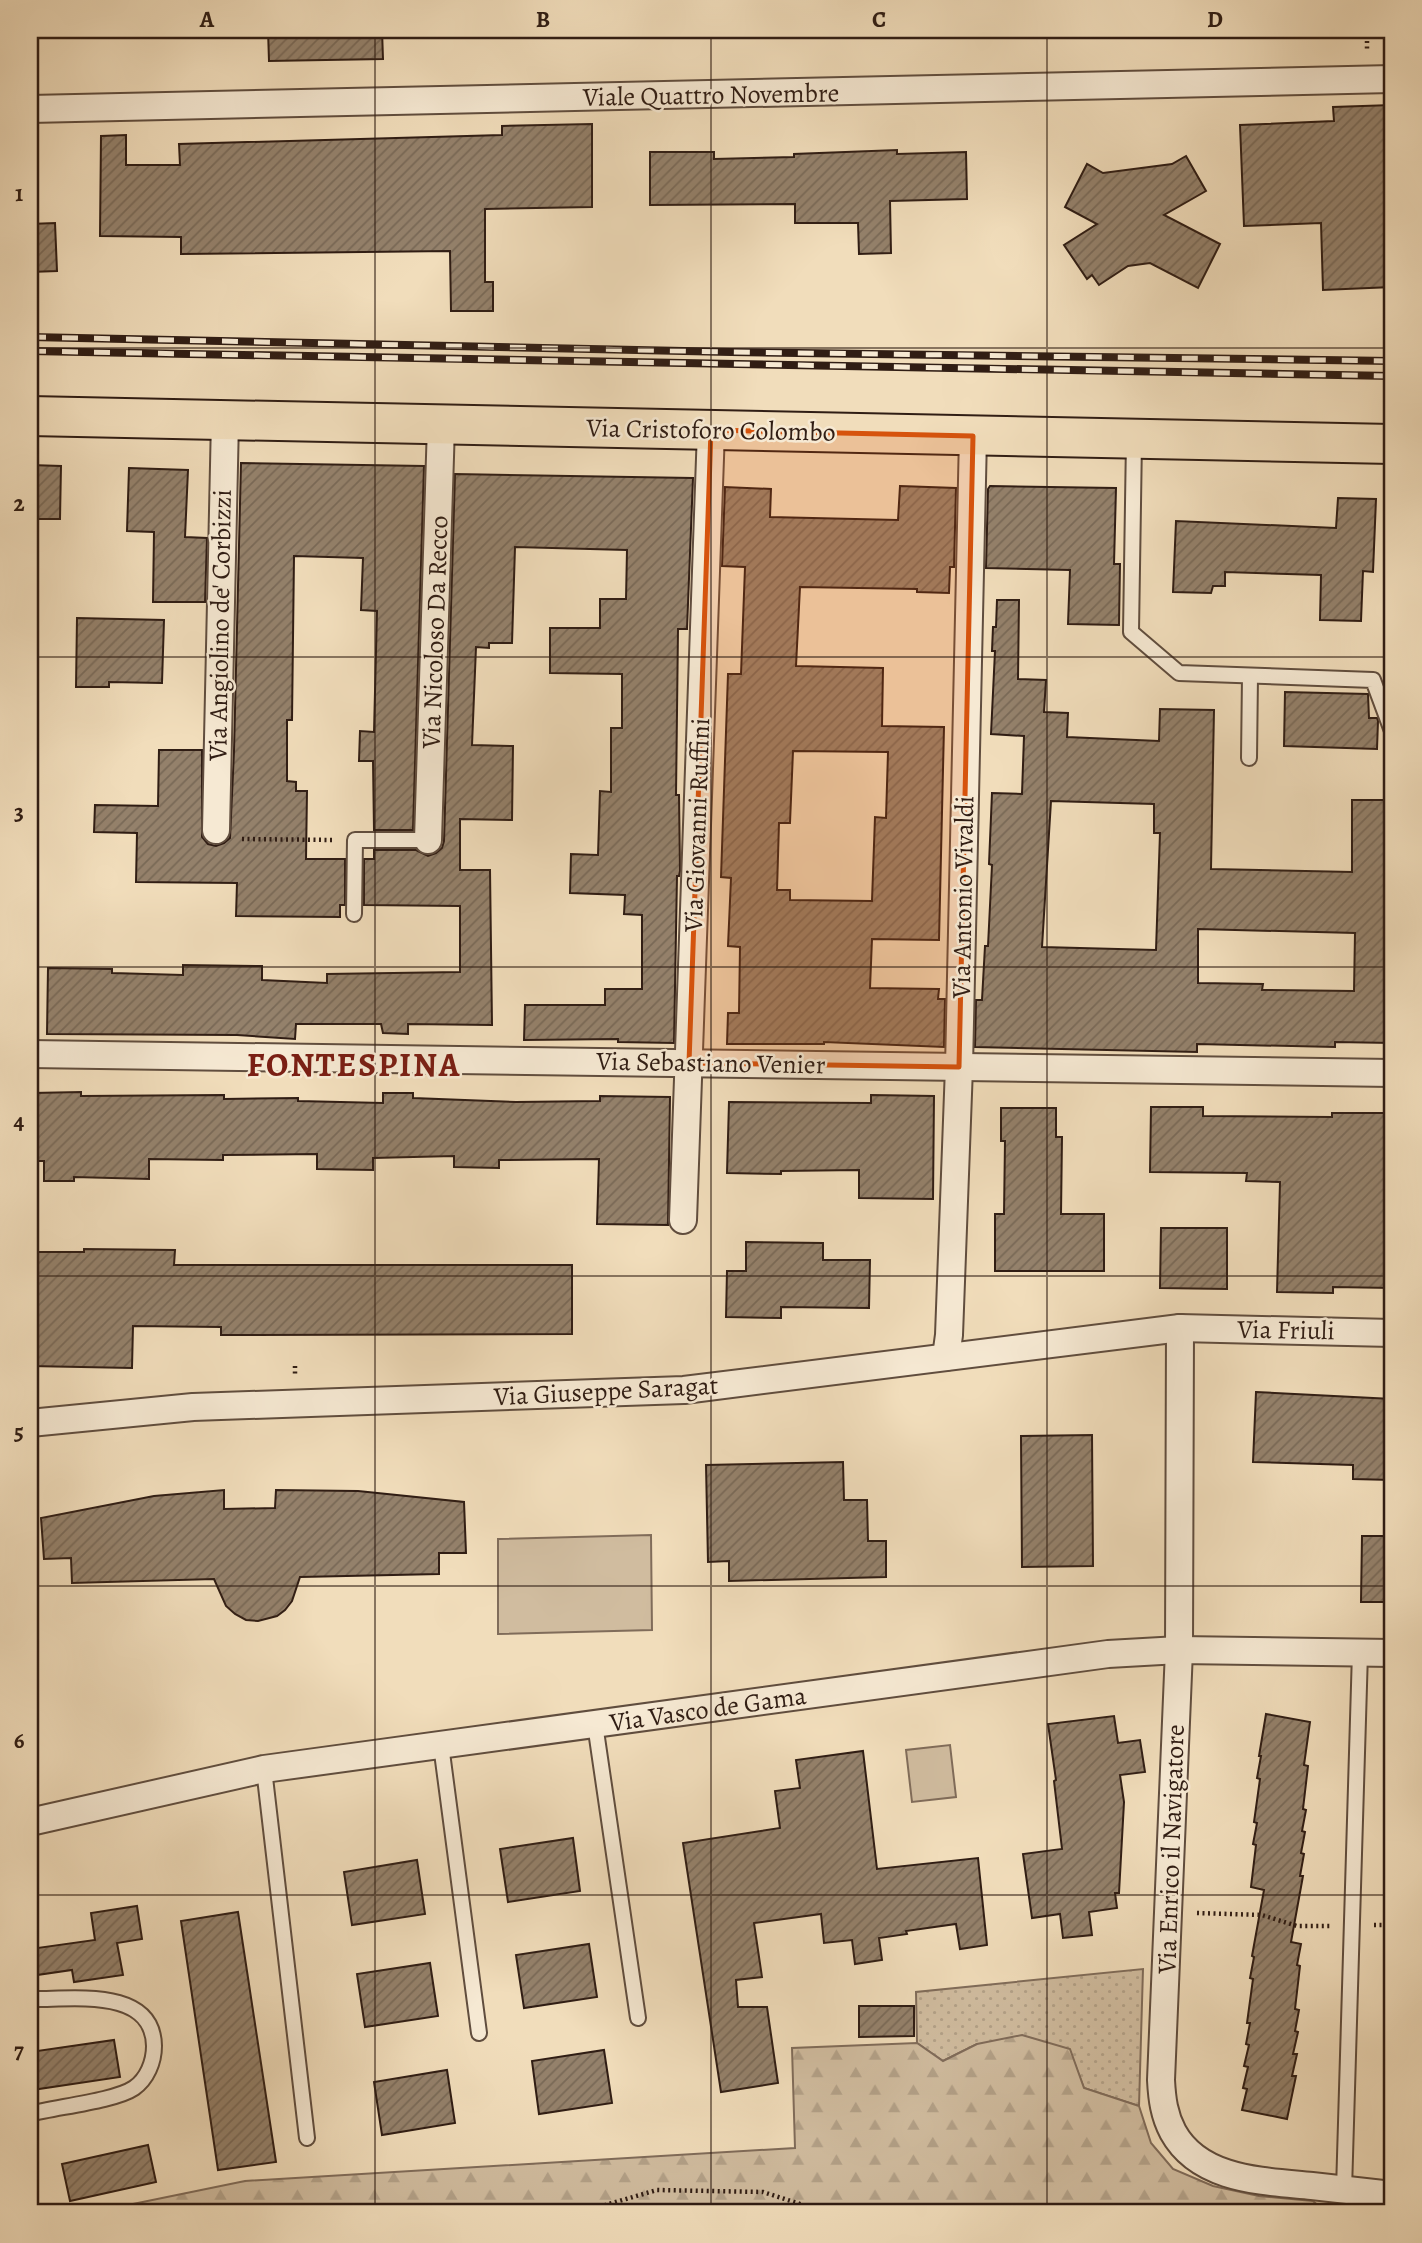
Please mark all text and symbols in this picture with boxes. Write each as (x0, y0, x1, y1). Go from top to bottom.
text: A (199, 4, 215, 35)
text: B (536, 4, 550, 35)
text: C (872, 4, 886, 35)
text: D (1207, 4, 1223, 35)
street label: Viale Quattro Novembre (582, 75, 839, 115)
text: 1 (15, 178, 23, 209)
street label: Via Cristoforo Colombo (585, 410, 836, 450)
text: 2 (13, 488, 25, 519)
street label: Via Angiolino de' Corbizzi (200, 489, 240, 762)
street label: Via Nicoloso Da Recco (413, 515, 457, 750)
street label: Via Giovanni Ruffini (676, 717, 718, 934)
street label: Via Antonio Vivaldi (944, 795, 982, 1000)
text: 3 (14, 797, 24, 828)
district label: FONTESPINA (247, 1042, 461, 1087)
street label: Via Sebastiano Venier (595, 1043, 826, 1082)
text: 4 (14, 1106, 25, 1137)
street label: Via Friuli (1236, 1312, 1335, 1348)
street label: Via Giuseppe Saragat (492, 1368, 719, 1414)
text: 5 (14, 1416, 24, 1447)
street label: Via Vasco de Gama (606, 1678, 809, 1740)
street label: Via Enrico il Navigatore (1149, 1724, 1193, 1975)
text: 6 (14, 1725, 25, 1756)
text: 7 (14, 2035, 24, 2066)

